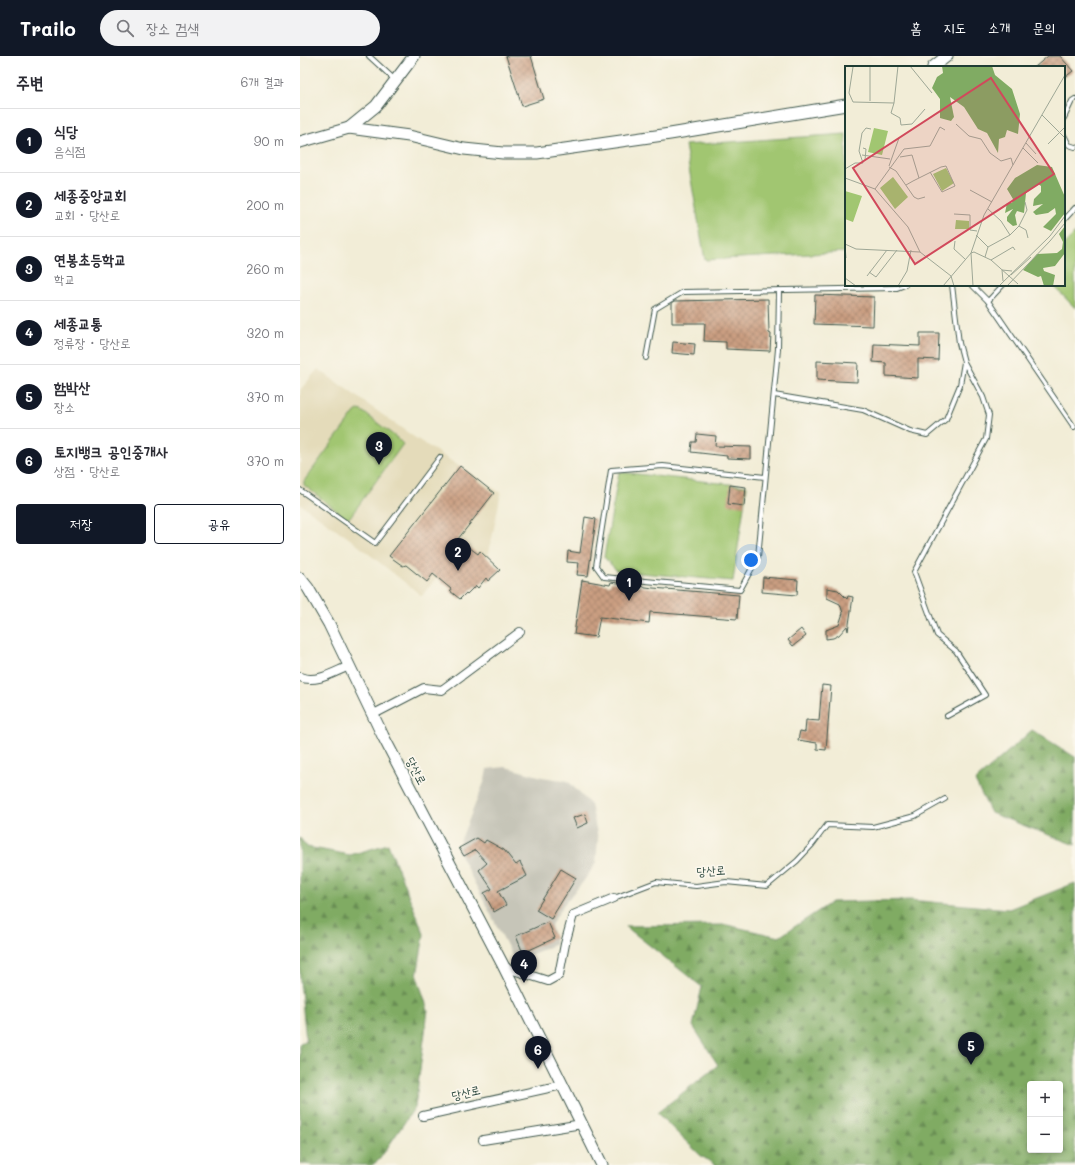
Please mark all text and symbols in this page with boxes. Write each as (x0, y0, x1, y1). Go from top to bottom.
search box (100, 10, 380, 46)
text: Trailo (20, 16, 76, 41)
icon: search (114, 17, 136, 39)
text: 장소 검색 (146, 18, 199, 38)
text: 홈 (910, 18, 921, 37)
text: 지도 (943, 18, 966, 37)
text: 소개 (988, 18, 1010, 37)
text: 문의 (1032, 18, 1055, 37)
inset map (845, 66, 1065, 286)
text: 주변 (16, 71, 43, 93)
text: 6개 결과 (241, 73, 284, 90)
text: 식당 (54, 121, 78, 141)
text: 1 (26, 132, 32, 149)
text: 90 m (254, 132, 284, 149)
text: 음식점 (54, 142, 85, 159)
text: 세종중앙교회 (54, 185, 126, 205)
text: 2 (25, 196, 33, 213)
text: 200 m (246, 196, 284, 213)
text: 교회 · 당산로 (54, 206, 120, 223)
text: 연봉초등학교 (54, 249, 126, 269)
text: 3 (25, 260, 33, 277)
text: 260 m (246, 260, 284, 277)
text: 학교 (54, 270, 75, 287)
text: 세종교통 (54, 313, 102, 333)
text: 4 (25, 324, 33, 341)
text: 320 m (247, 324, 284, 341)
text: 정류장 · 당산로 (54, 334, 131, 351)
text: 함박산 (54, 377, 90, 397)
text: 5 (25, 388, 33, 405)
text: 370 m (247, 388, 284, 405)
text: 장소 (54, 398, 75, 415)
pin: 3 (366, 432, 392, 465)
text: 토지뱅크 공인중개사 (54, 441, 168, 461)
text: 6 (25, 452, 33, 469)
text: 370 m (247, 452, 284, 469)
text: 상점 · 당산로 (54, 462, 120, 479)
button: 저장 (16, 504, 146, 544)
button: 공유 (154, 504, 284, 544)
pin: 2 (445, 538, 471, 571)
your location (741, 550, 761, 570)
pin: 1 (616, 568, 642, 601)
street label: 당산로 (403, 754, 431, 787)
street label: 당산로 (696, 861, 726, 879)
pin: 4 (511, 950, 537, 983)
pin: 5 (958, 1032, 984, 1065)
pin: 6 (525, 1036, 551, 1069)
street label: 당산로 (450, 1081, 482, 1103)
map controls (1027, 1081, 1063, 1153)
button: + (1027, 1081, 1063, 1117)
button: − (1027, 1117, 1063, 1153)

